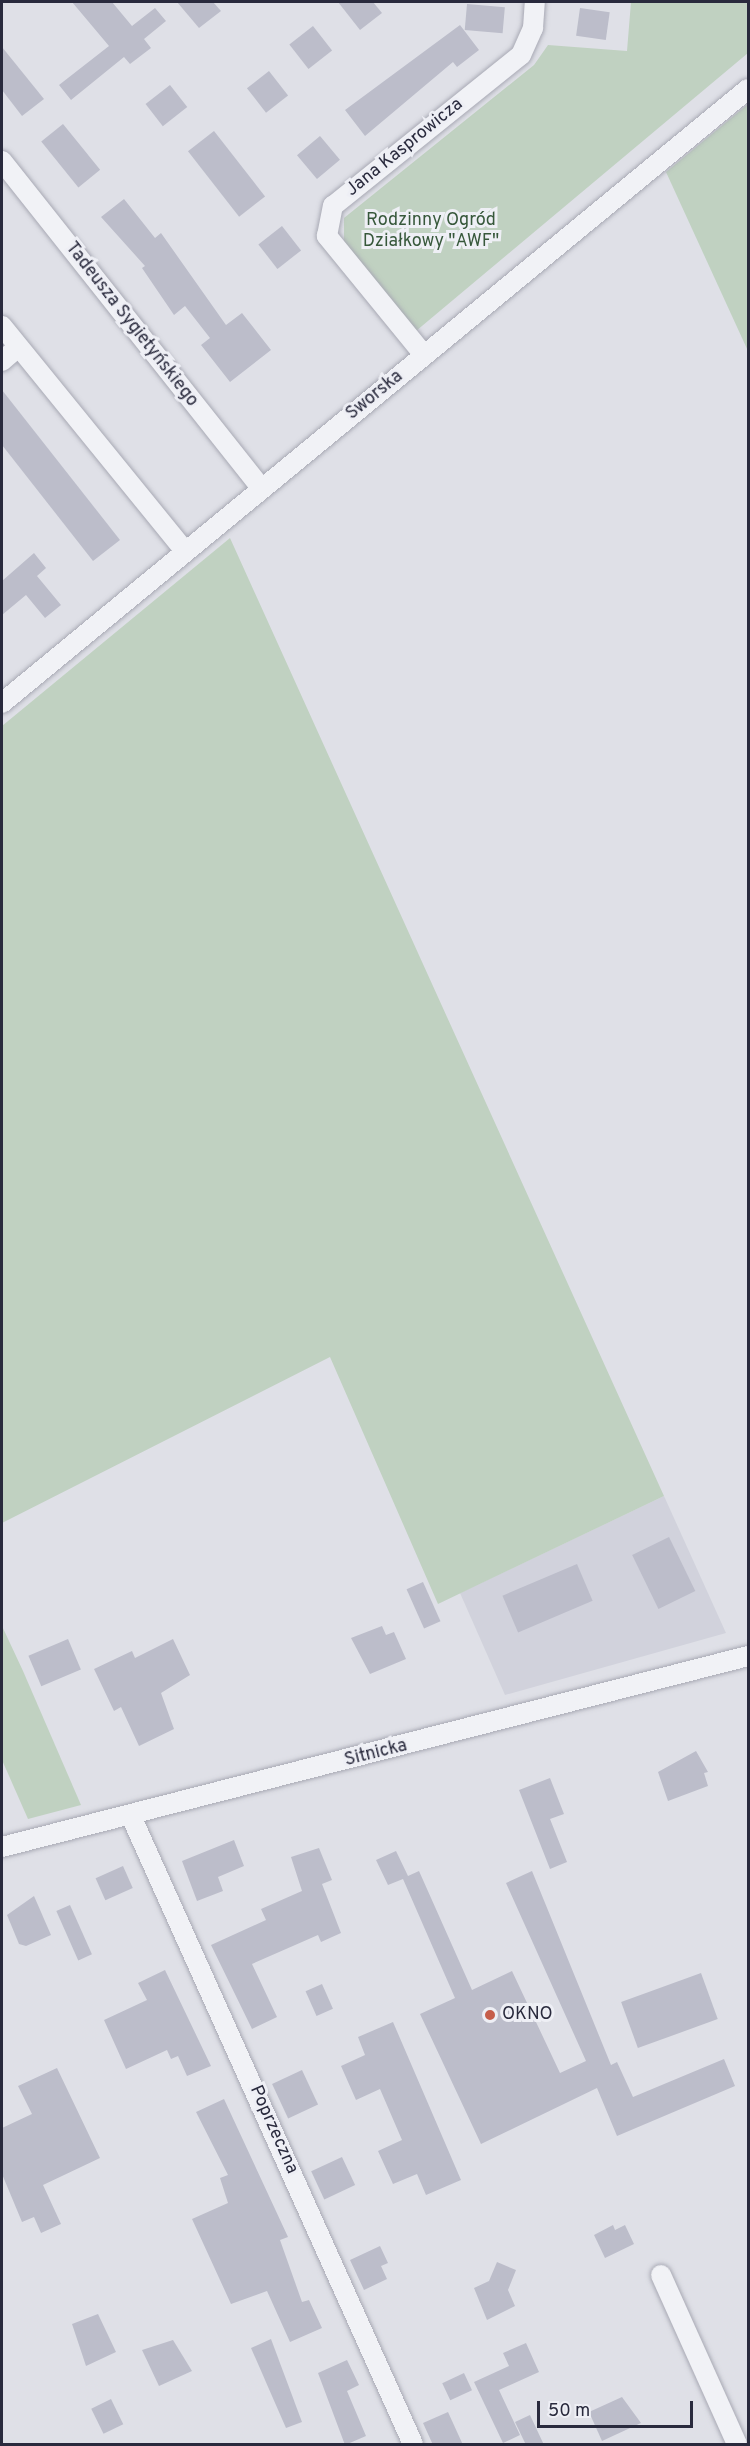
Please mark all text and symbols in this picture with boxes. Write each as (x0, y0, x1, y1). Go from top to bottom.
street label: Jana Kasprowicza (342, 94, 468, 202)
park label: Rodzinny Ogród Działkowy "AWF" (363, 211, 499, 254)
street label: Tadeusza Sygietyńskiego (60, 238, 202, 412)
street label: Sworska (342, 367, 408, 425)
street label: Sitnicka (342, 1736, 410, 1772)
place label: OKNO (502, 2004, 553, 2026)
marker: OKNO (483, 2008, 497, 2022)
street label: Poprzeczna (244, 2082, 302, 2178)
scale bar (540, 2389, 696, 2427)
text: 50 m (548, 2400, 590, 2423)

